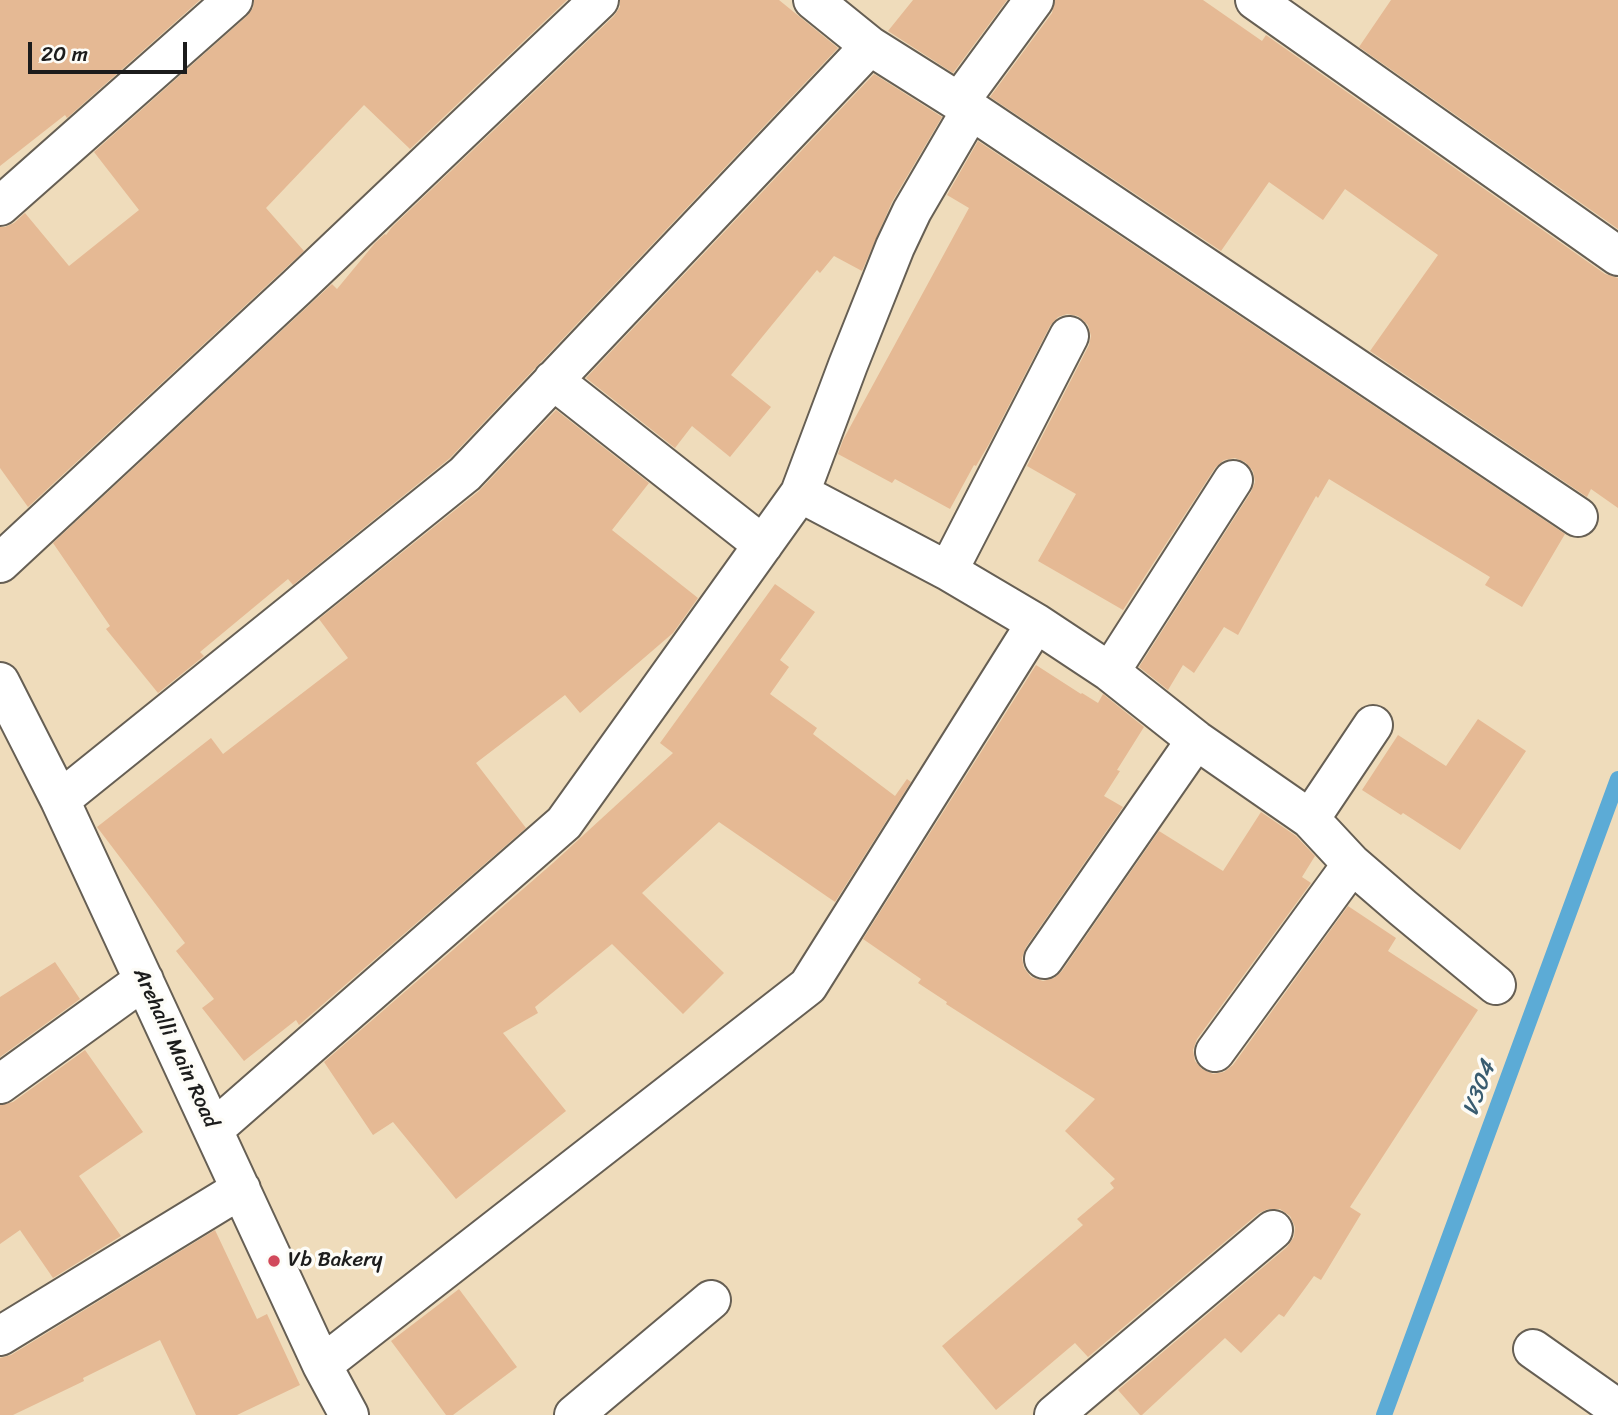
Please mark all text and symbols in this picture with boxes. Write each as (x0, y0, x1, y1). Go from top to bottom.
scale bar (32, 28, 191, 72)
text: 20 m (41, 35, 88, 73)
street label: Arehalli Main Road (127, 964, 223, 1132)
water label: V304 (1458, 1058, 1502, 1120)
place label: Vb Bakery (288, 1248, 383, 1274)
marker: Vb Bakery (266, 1253, 282, 1269)

